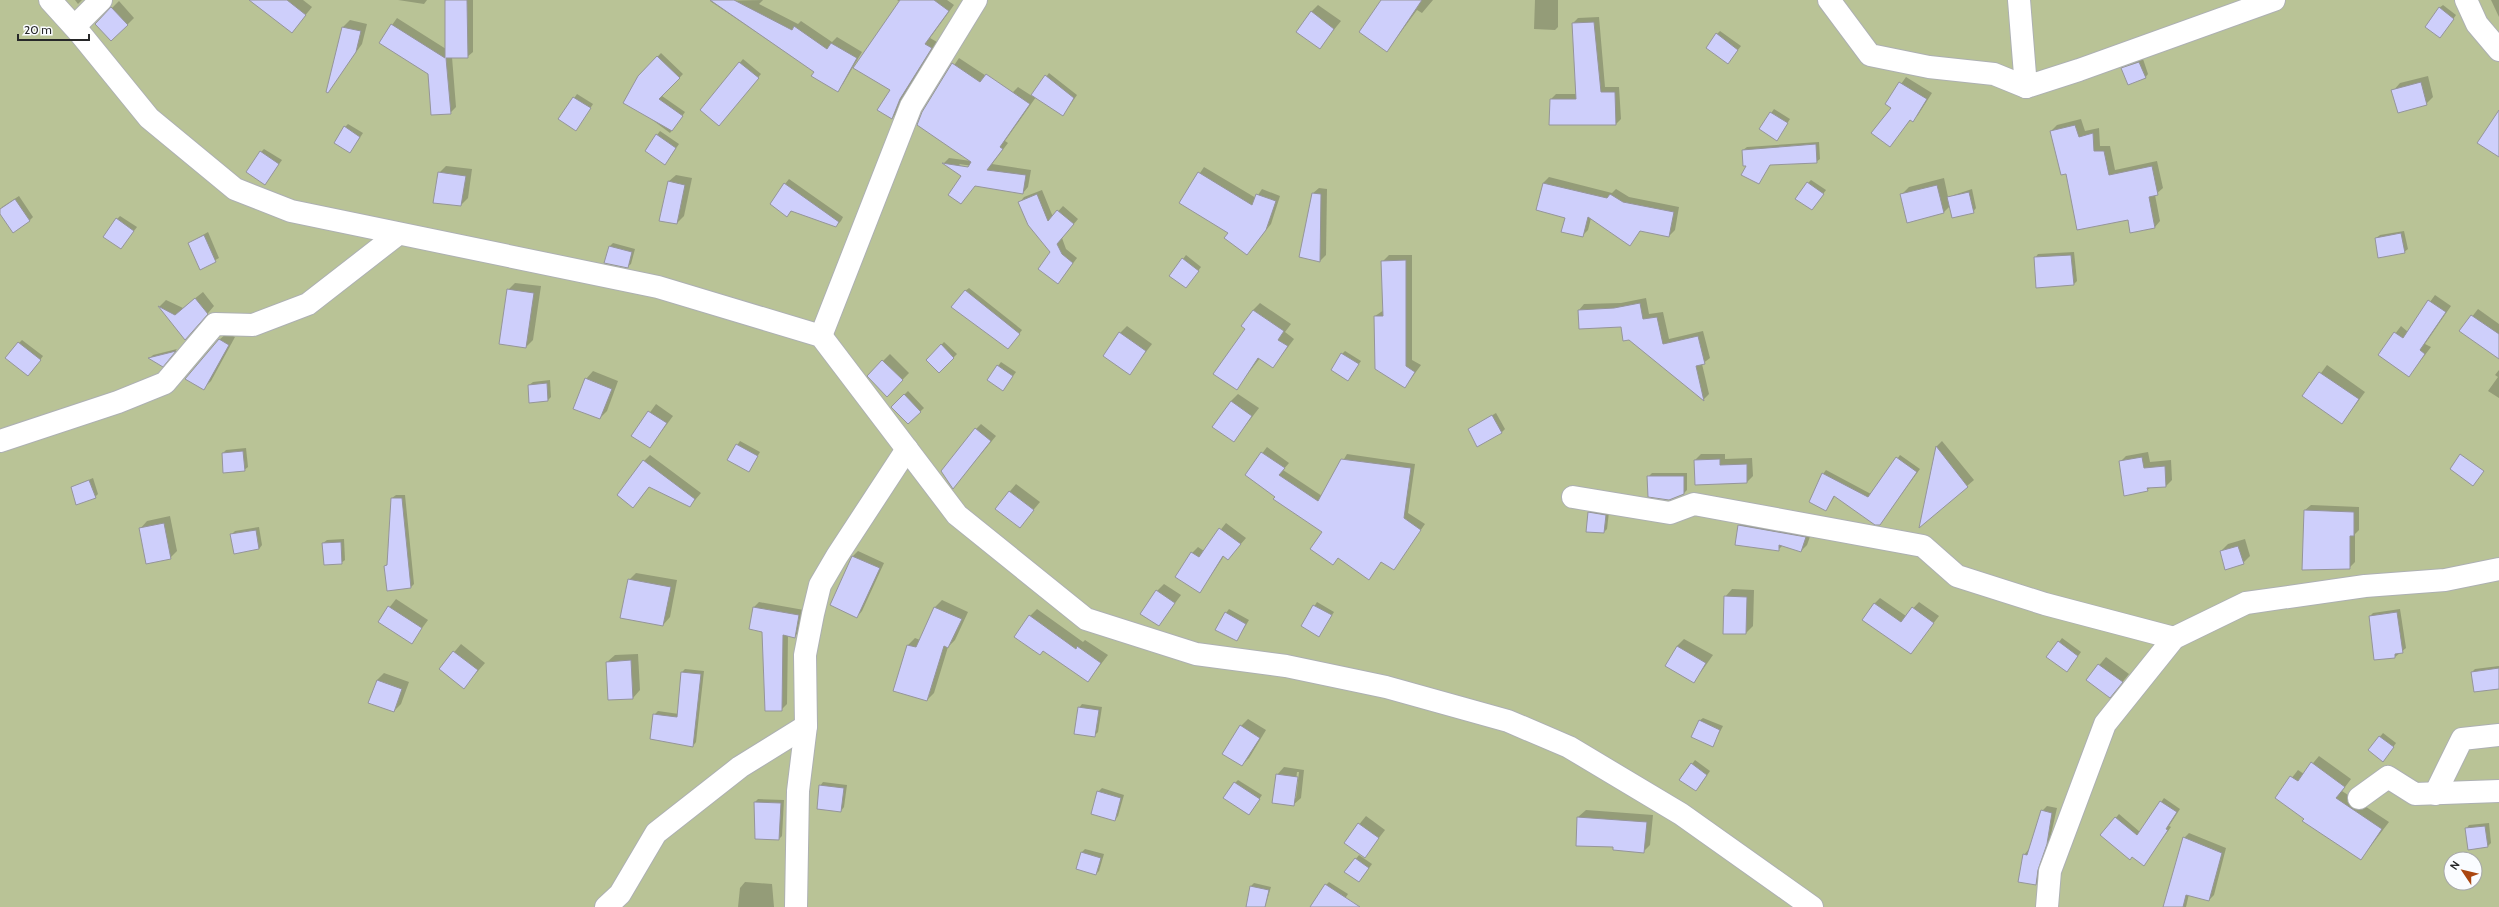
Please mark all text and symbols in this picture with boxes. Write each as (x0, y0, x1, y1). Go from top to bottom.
scale bar (18, 16, 89, 42)
text: 20 m (24, 22, 52, 37)
north arrow (2443, 851, 2483, 891)
text: N (2447, 858, 2463, 872)

